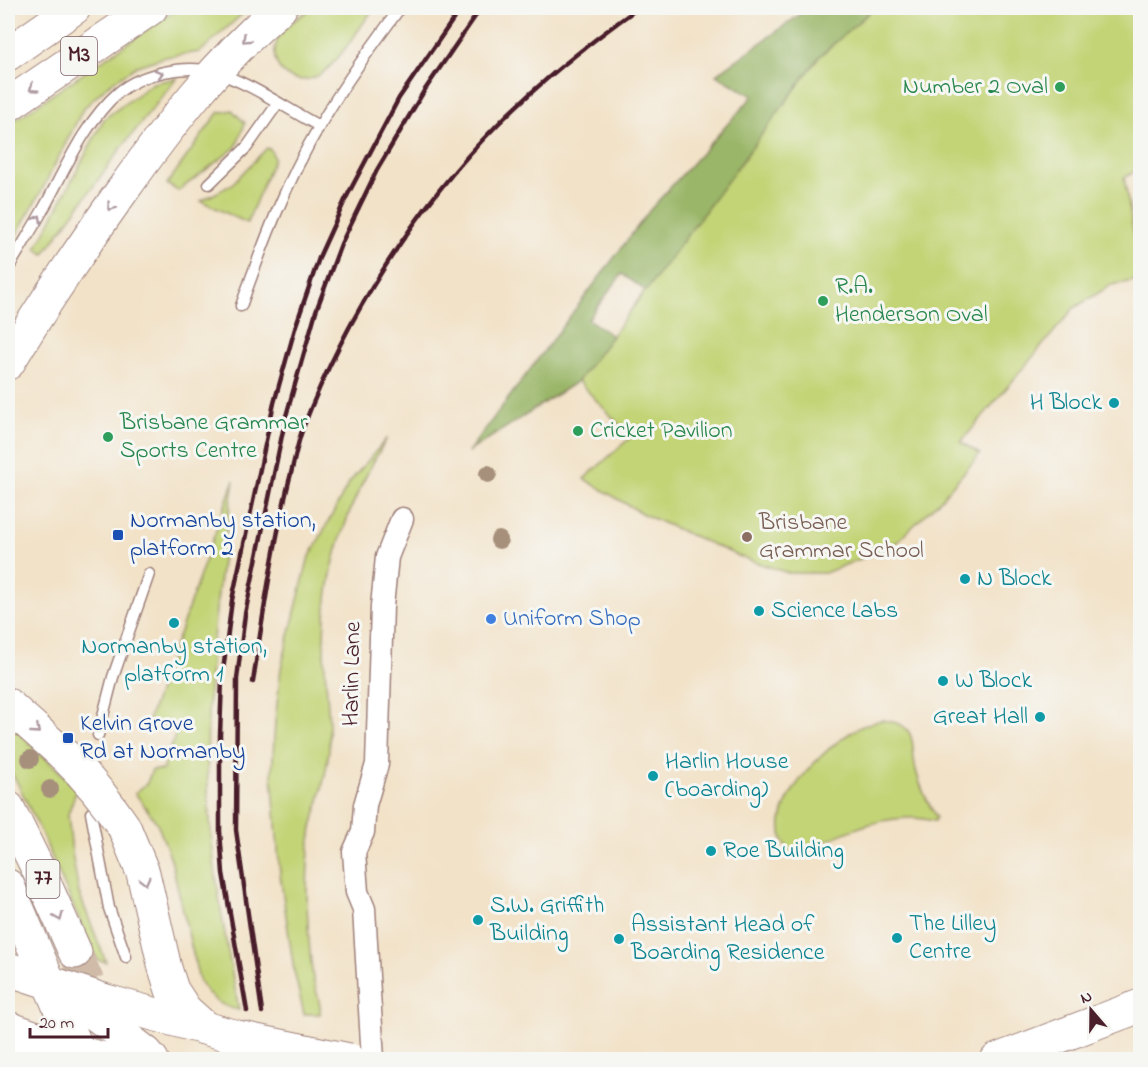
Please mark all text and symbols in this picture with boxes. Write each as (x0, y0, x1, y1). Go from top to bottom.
one-way arrow (242, 32, 252, 43)
road number: M3 (61, 37, 97, 75)
one-way arrow (153, 69, 164, 81)
place label: Number 2 Oval (903, 70, 1048, 105)
marker: Number 2 Oval (1053, 80, 1067, 94)
one-way arrow (28, 81, 39, 92)
one-way arrow (107, 200, 118, 211)
one-way arrow (31, 215, 42, 225)
place label: R.A. Henderson Oval (835, 270, 988, 333)
marker: R.A. Henderson Oval (816, 294, 830, 308)
place label: H Block (1030, 386, 1102, 421)
marker: H Block (1107, 396, 1121, 410)
place label: Brisbane Grammar Sports Centre (119, 406, 308, 469)
place label: Cricket Pavilion (590, 414, 733, 449)
marker: Cricket Pavilion (571, 424, 585, 438)
marker: Brisbane Grammar Sports Centre (101, 430, 115, 444)
place label: Normanby station, platform 2 (130, 504, 316, 567)
place label: Brisbane Grammar School (758, 506, 924, 569)
marker: Normanby station, platform 2 (111, 528, 125, 542)
marker: Brisbane Grammar School (740, 530, 754, 544)
place label: N Block (977, 562, 1052, 597)
marker: N Block (958, 572, 972, 586)
place label: Science Labs (771, 594, 898, 629)
place label: Uniform Shop (503, 602, 641, 637)
marker: Science Labs (752, 604, 766, 618)
marker: Uniform Shop (484, 612, 498, 626)
marker: Normanby station, platform 1 (167, 616, 181, 630)
street label: Harlin Lane (335, 621, 371, 727)
place label: Normanby station, platform 1 (81, 630, 267, 693)
place label: W Block (955, 664, 1032, 699)
marker: W Block (936, 674, 950, 688)
place label: Great Hall (933, 700, 1028, 735)
place label: Kelvin Grove Rd at Normanby (80, 707, 245, 771)
marker: Great Hall (1033, 710, 1047, 724)
one-way arrow (29, 723, 40, 734)
marker: Kelvin Grove Rd at Normanby (61, 731, 75, 745)
place label: Harlin House (boarding) (665, 745, 789, 808)
marker: Harlin House (boarding) (646, 769, 660, 783)
place label: Roe Building (723, 834, 844, 869)
marker: Roe Building (704, 844, 718, 858)
road number: 77 (26, 860, 60, 898)
one-way arrow (137, 876, 150, 886)
place label: S.W. Griffith Building (489, 889, 605, 952)
place label: The Lilley Centre (909, 907, 996, 970)
place label: Assistant Head of Boarding Residence (630, 908, 825, 971)
one-way arrow (52, 911, 64, 922)
marker: S.W. Griffith Building (471, 913, 485, 927)
marker: The Lilley Centre (890, 931, 904, 945)
marker: Assistant Head of Boarding Residence (612, 932, 626, 946)
north arrow (1061, 980, 1121, 1040)
text: N (1077, 985, 1096, 1011)
scale bar (30, 1001, 108, 1039)
text: 20 m (39, 1011, 74, 1037)

